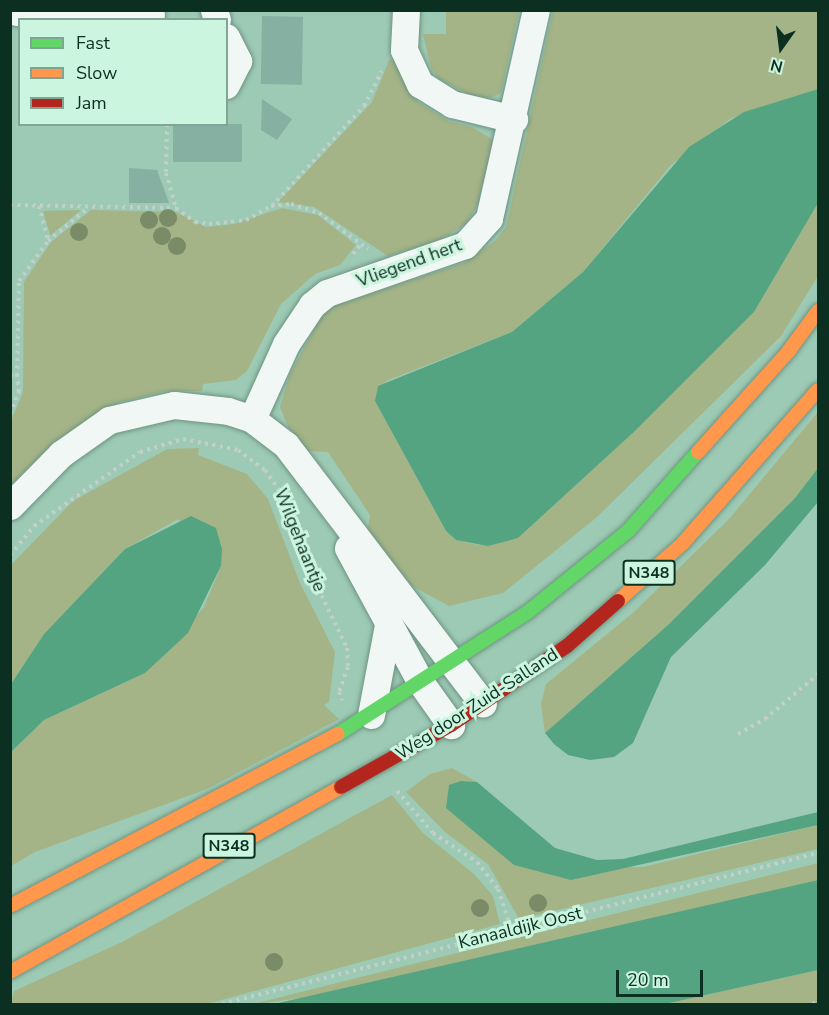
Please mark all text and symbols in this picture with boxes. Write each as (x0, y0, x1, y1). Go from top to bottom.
legend (18, 18, 228, 126)
north arrow (751, 18, 811, 78)
text: Fast (76, 31, 110, 55)
text: N (768, 53, 785, 78)
text: Slow (76, 61, 117, 85)
text: Jam (76, 91, 107, 115)
street label: Vliegend hert (354, 234, 464, 292)
street label: Wilgehaantje (270, 485, 330, 595)
road number: N348 (622, 560, 676, 586)
street label: Weg door Zuid-Salland (392, 643, 562, 765)
road number: N348 (202, 833, 256, 859)
street label: Kanaaldijk Oost (456, 902, 584, 954)
scale bar (619, 958, 706, 996)
text: 20 m (627, 968, 669, 992)

